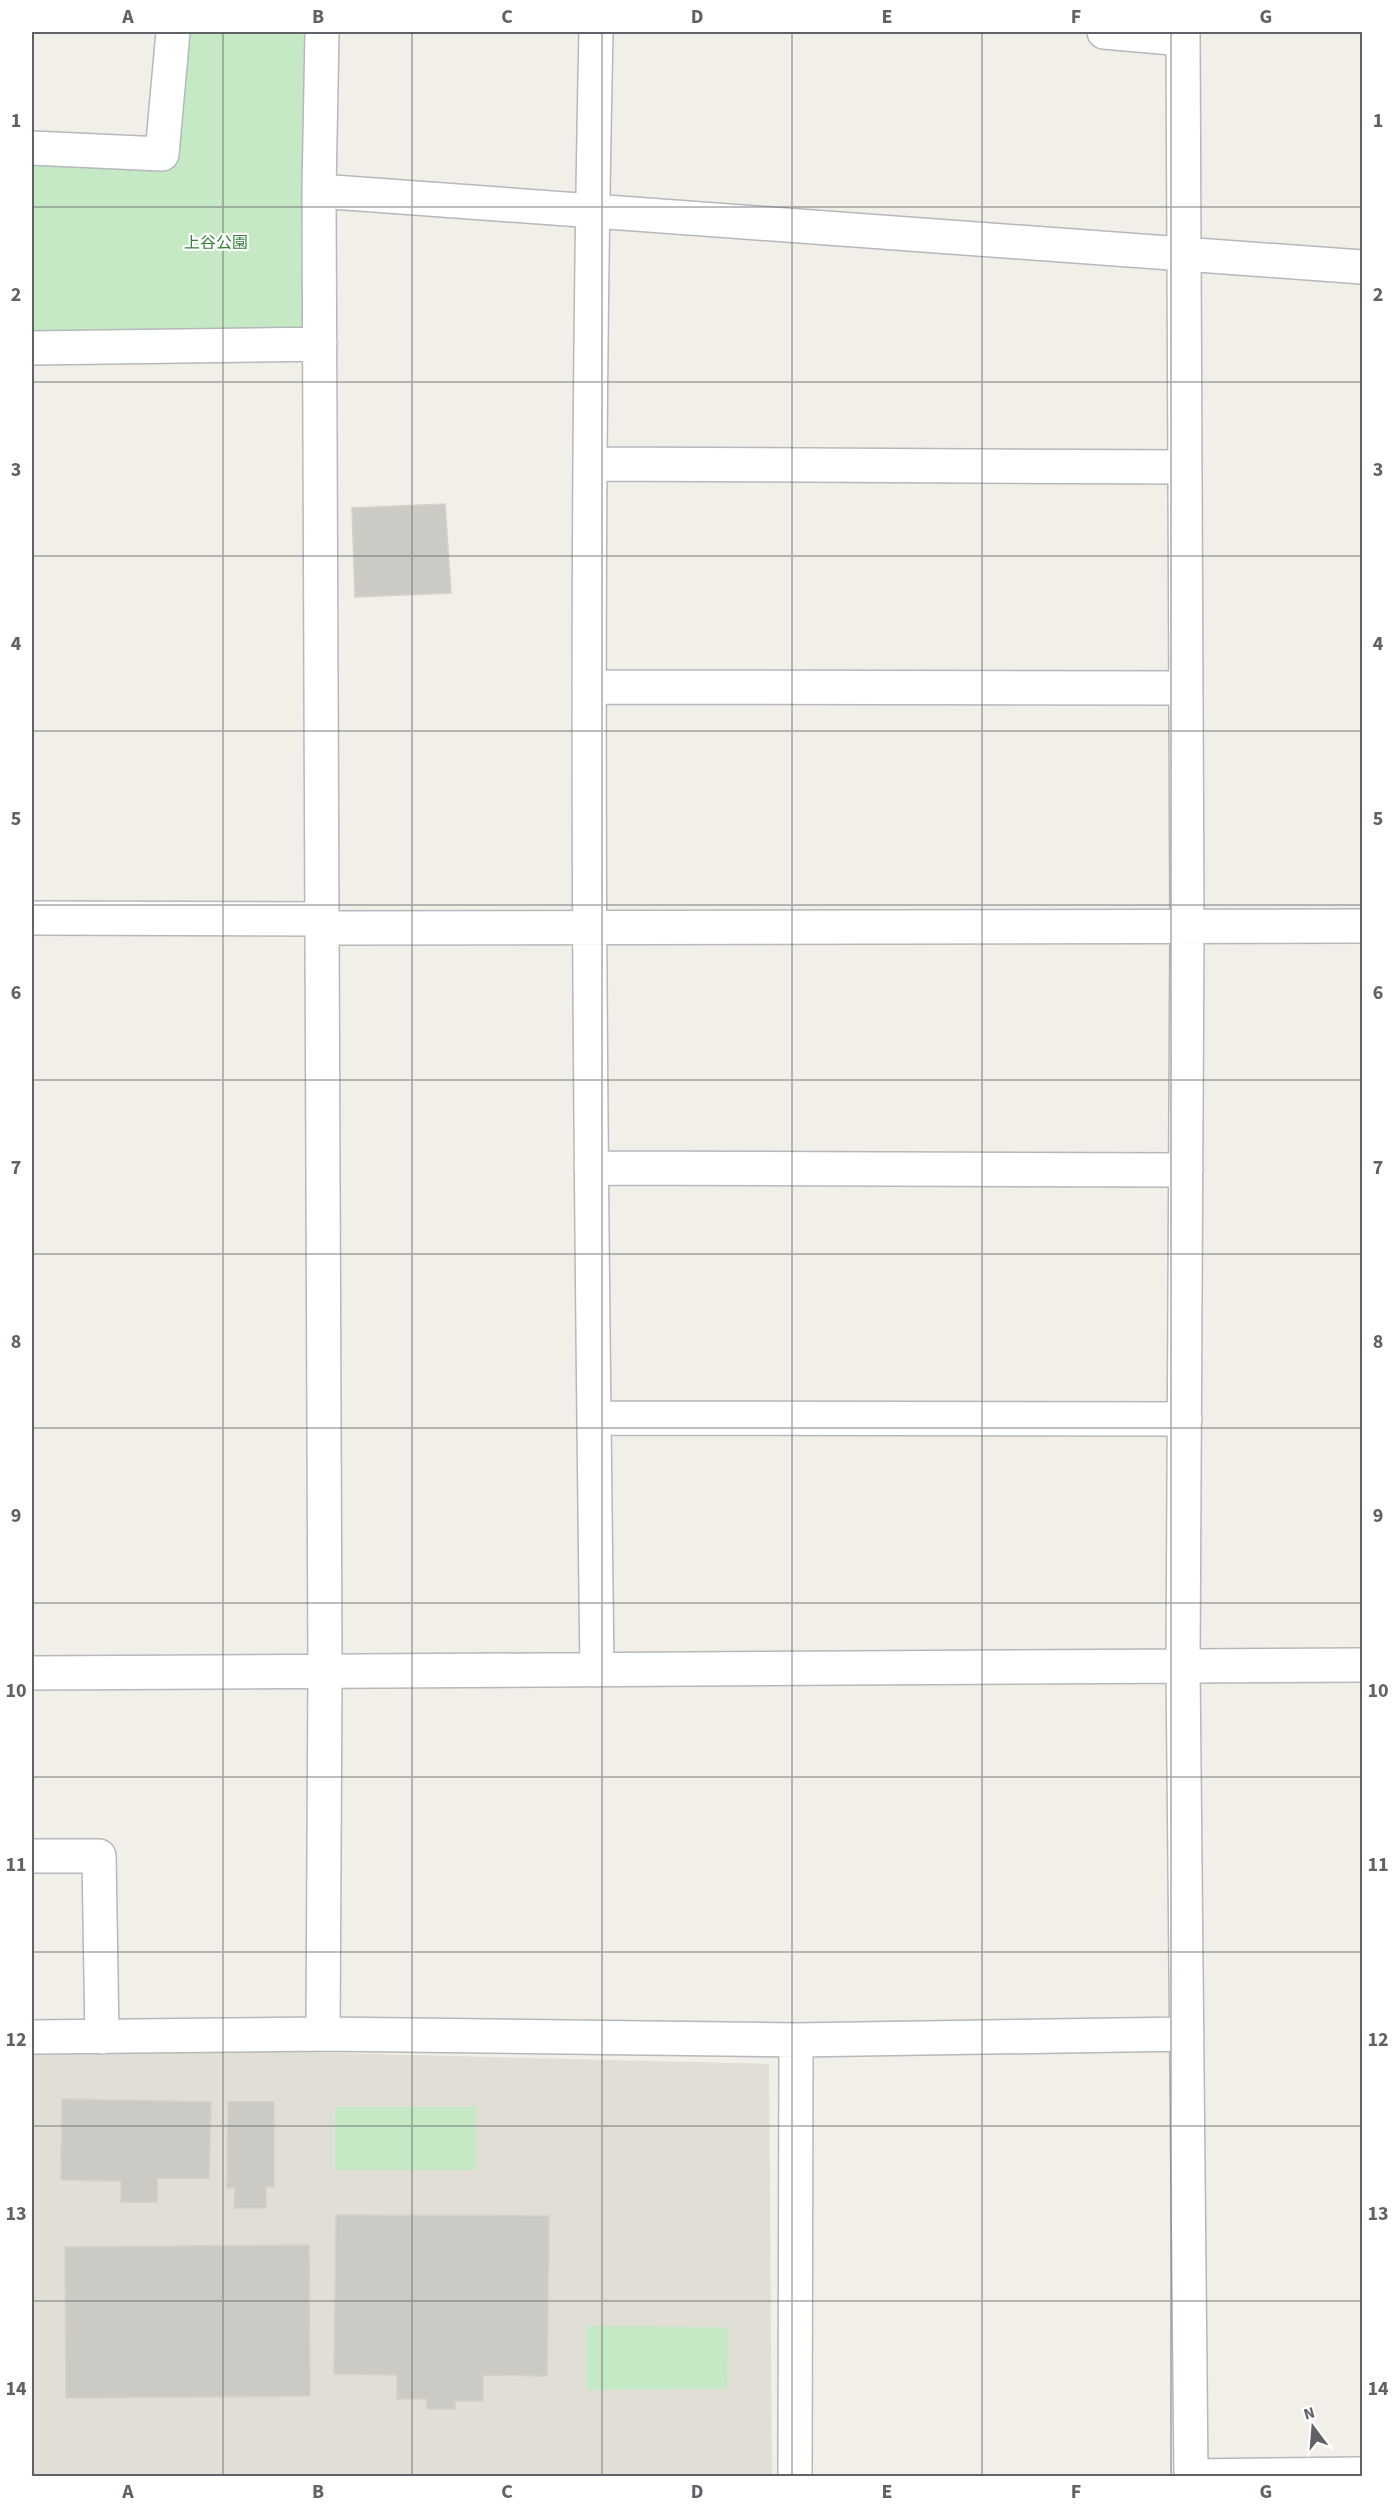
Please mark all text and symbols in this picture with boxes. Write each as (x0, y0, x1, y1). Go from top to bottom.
text: A (121, 3, 134, 31)
text: B (312, 3, 324, 31)
text: C (501, 3, 513, 31)
text: D (691, 3, 703, 31)
text: E (882, 3, 892, 31)
text: F (1071, 3, 1081, 31)
text: G (1260, 3, 1272, 31)
text: 1 (11, 107, 21, 135)
text: 1 (1373, 107, 1383, 135)
park label: 上谷公園 (184, 232, 248, 254)
text: 2 (11, 281, 21, 309)
text: 2 (1373, 281, 1383, 309)
text: 3 (11, 456, 21, 484)
text: 3 (1373, 456, 1383, 484)
text: 4 (11, 630, 22, 658)
text: 4 (1373, 630, 1384, 658)
text: 5 (11, 805, 21, 833)
text: 5 (1373, 805, 1383, 833)
text: 6 (11, 979, 21, 1007)
text: 6 (1373, 979, 1383, 1007)
text: 7 (11, 1154, 21, 1182)
text: 7 (1373, 1154, 1383, 1182)
text: 8 (11, 1328, 21, 1356)
text: 8 (1373, 1328, 1383, 1356)
text: 9 (11, 1502, 21, 1530)
text: 9 (1373, 1502, 1383, 1530)
text: 10 (5, 1677, 27, 1705)
text: 10 (1367, 1677, 1389, 1705)
text: 11 (5, 1851, 27, 1879)
text: 11 (1367, 1851, 1389, 1879)
text: 12 (5, 2026, 27, 2054)
text: 12 (1367, 2026, 1389, 2054)
text: 13 (5, 2200, 27, 2228)
text: 13 (1367, 2200, 1389, 2228)
text: 14 (5, 2375, 27, 2403)
text: 14 (1367, 2375, 1389, 2403)
north arrow (1283, 2397, 1343, 2457)
text: N (1301, 2402, 1317, 2426)
text: A (121, 2478, 134, 2506)
text: B (312, 2478, 324, 2506)
text: C (501, 2478, 513, 2506)
text: D (691, 2478, 703, 2506)
text: E (882, 2478, 892, 2506)
text: F (1071, 2478, 1081, 2506)
text: G (1260, 2478, 1272, 2506)

